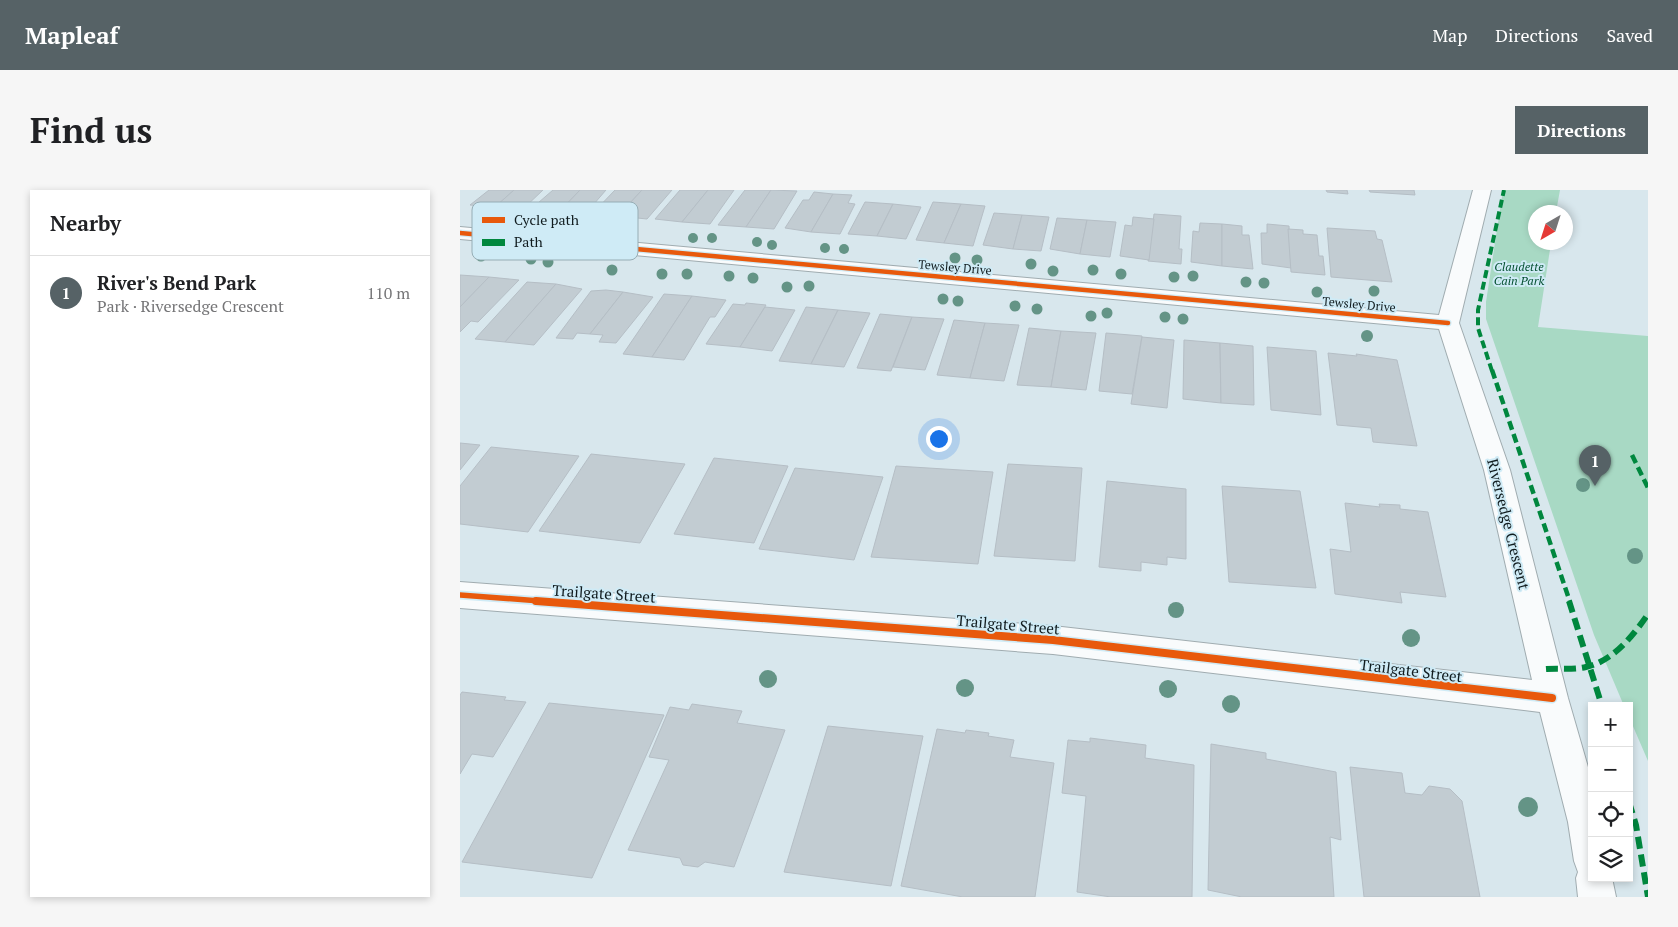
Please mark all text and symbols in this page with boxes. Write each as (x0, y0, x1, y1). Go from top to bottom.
text: Mapleaf (25, 19, 118, 51)
text: Map (1432, 23, 1467, 47)
text: Directions (1495, 23, 1578, 47)
text: Saved (1606, 23, 1653, 47)
button: Directions (1515, 106, 1648, 154)
text: Find us (30, 107, 152, 153)
legend (472, 202, 638, 260)
north arrow (1528, 205, 1573, 250)
text: Nearby (50, 209, 121, 237)
text: Cycle path (514, 210, 579, 229)
text: Path (514, 232, 543, 251)
street label: Tewsley Drive (918, 256, 992, 278)
park label: Claudette Cain Park (1494, 259, 1544, 288)
text: River's Bend Park (97, 270, 256, 295)
text: 1 (61, 282, 71, 304)
text: 110 m (367, 282, 410, 304)
street label: Tewsley Drive (1322, 293, 1396, 315)
text: Park · Riversedge Crescent (97, 295, 284, 317)
your location (926, 426, 952, 452)
pin: 1 (1579, 445, 1611, 486)
street label: Riversedge Crescent (1483, 456, 1535, 592)
street label: Trailgate Street (552, 579, 657, 607)
street label: Trailgate Street (956, 610, 1061, 639)
street label: Trailgate Street (1358, 654, 1464, 686)
map controls (1588, 702, 1633, 882)
button: + (1588, 702, 1633, 747)
button: − (1588, 747, 1633, 792)
button: locate (1588, 792, 1633, 837)
button: layers (1588, 837, 1633, 882)

